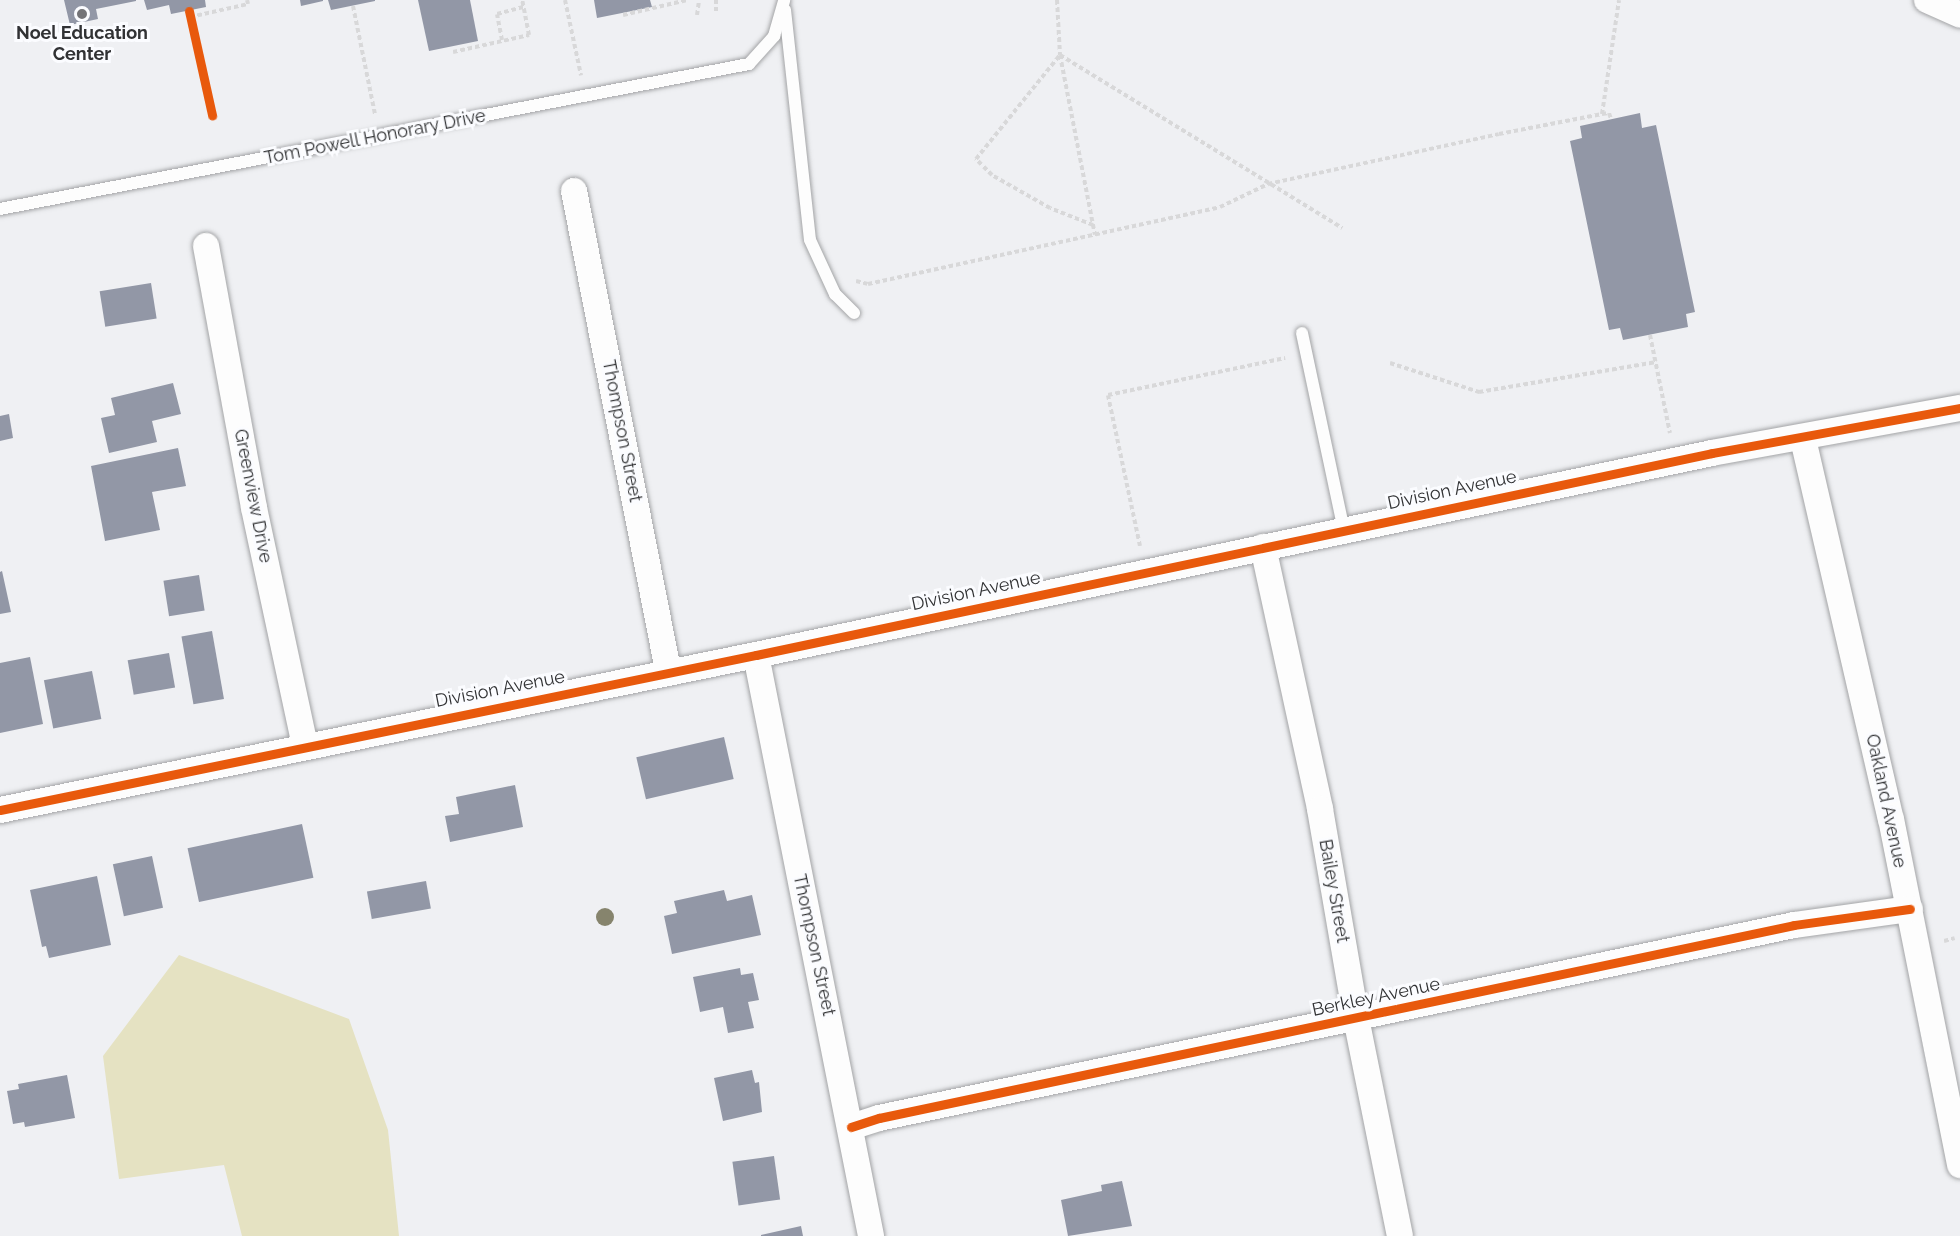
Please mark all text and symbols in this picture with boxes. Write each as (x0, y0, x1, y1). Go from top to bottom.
marker: Noel Education Center (75, 7, 89, 21)
place label: Noel Education Center (16, 23, 148, 66)
street label: Tom Powell Honorary Drive (262, 105, 488, 169)
street label: Thompson Street (598, 358, 646, 504)
street label: Greenview Drive (229, 427, 277, 565)
street label: Division Avenue (1385, 466, 1519, 514)
street label: Division Avenue (909, 567, 1043, 615)
street label: Division Avenue (433, 666, 567, 712)
street label: Oakland Avenue (1861, 732, 1911, 870)
street label: Bailey Street (1314, 837, 1354, 945)
street label: Thompson Street (788, 872, 840, 1018)
street label: Berkley Avenue (1310, 973, 1442, 1021)

